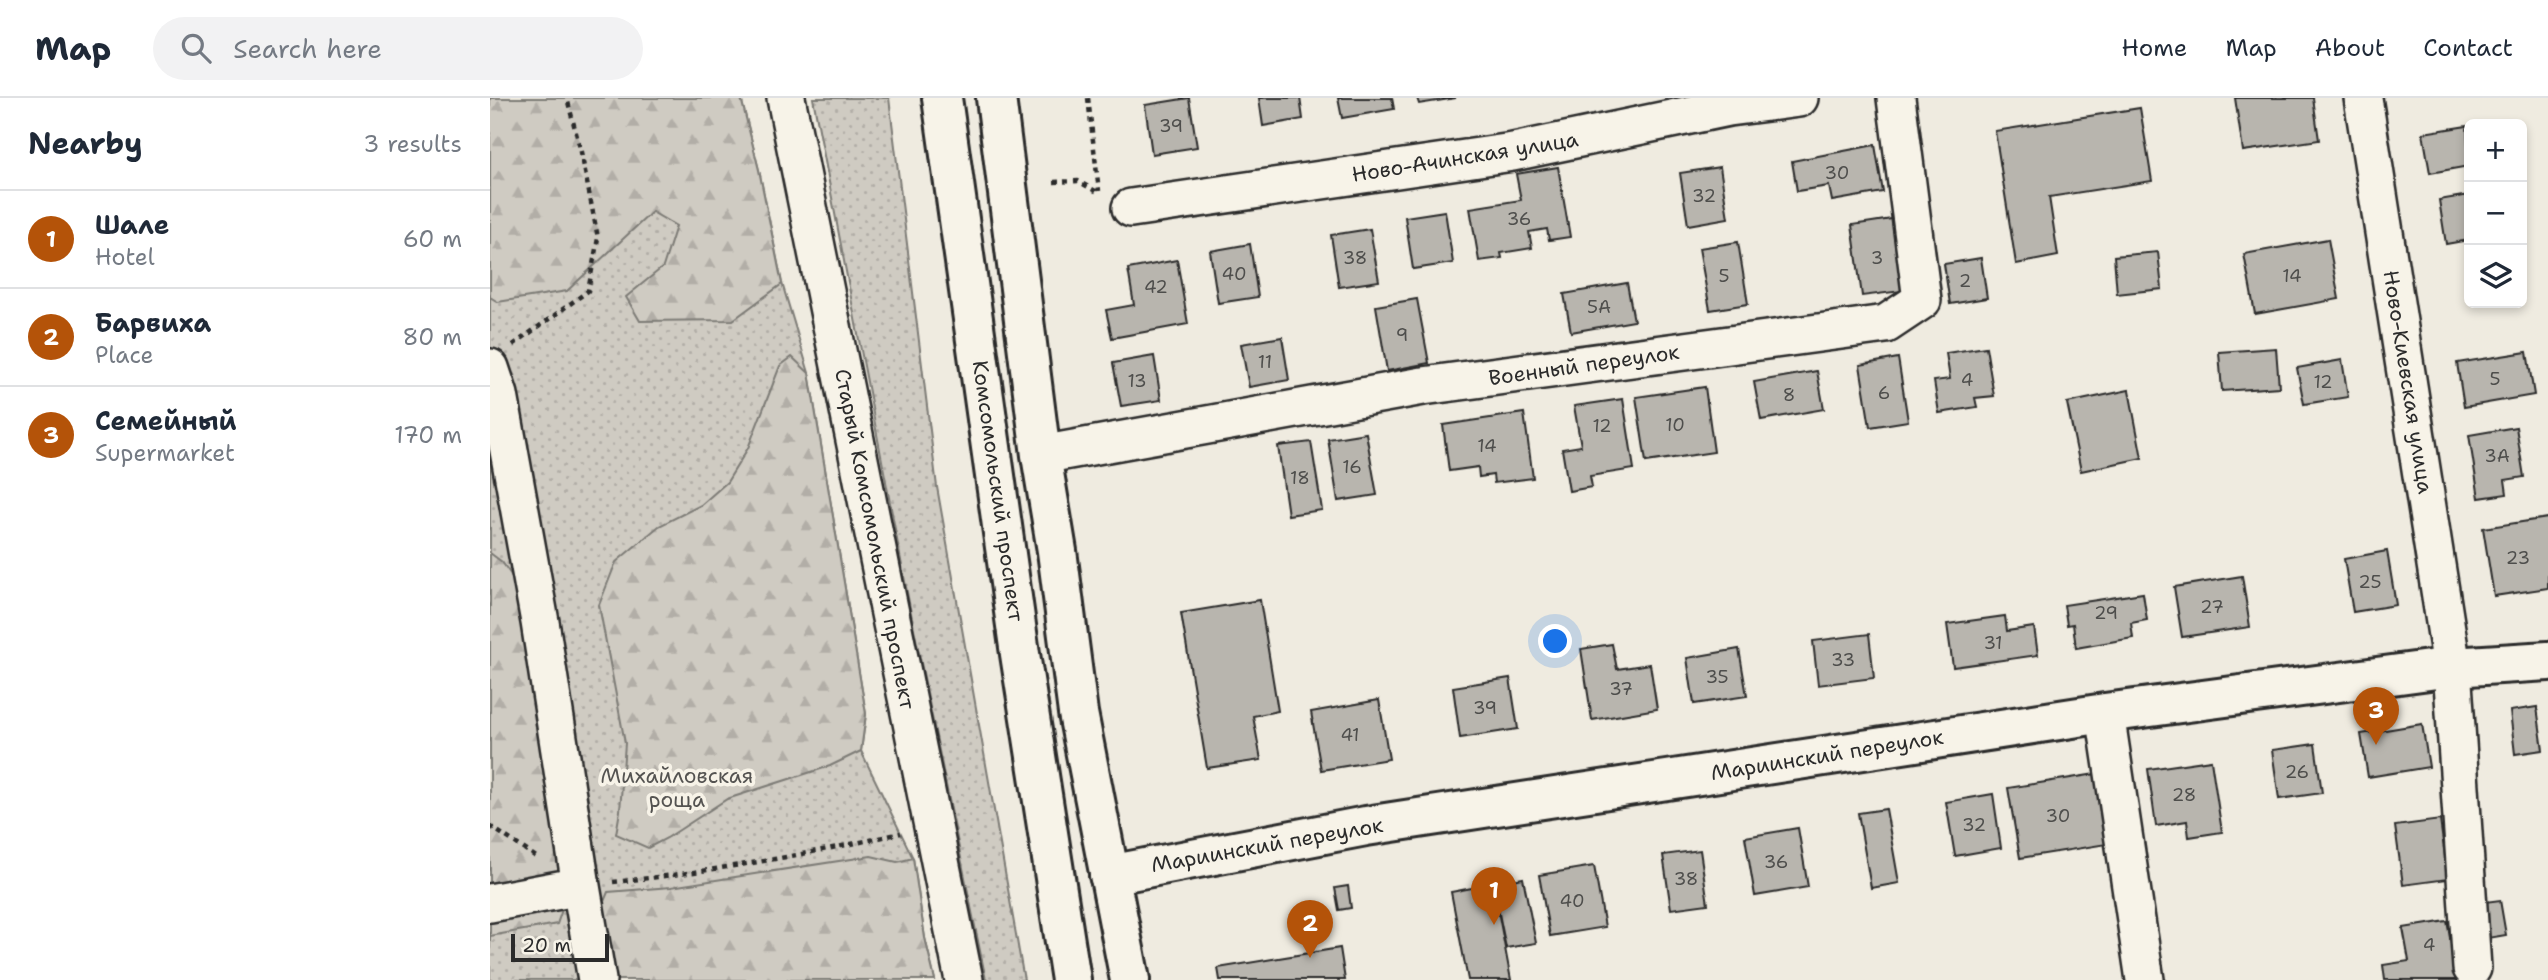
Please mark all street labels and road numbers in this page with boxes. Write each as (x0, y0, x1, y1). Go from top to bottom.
street label: Ново-Ачинская улица (1350, 125, 1580, 189)
street label: Ново-Киевская улица (2377, 268, 2439, 496)
street label: Военный переулок (1487, 338, 1681, 392)
street label: Комсомольский проспект (966, 359, 1030, 624)
street label: Старый Комсомольский проспект (828, 366, 922, 712)
street label: Мариинский переулок (1709, 723, 1945, 787)
street label: Мариинский переулок (1149, 811, 1385, 879)

